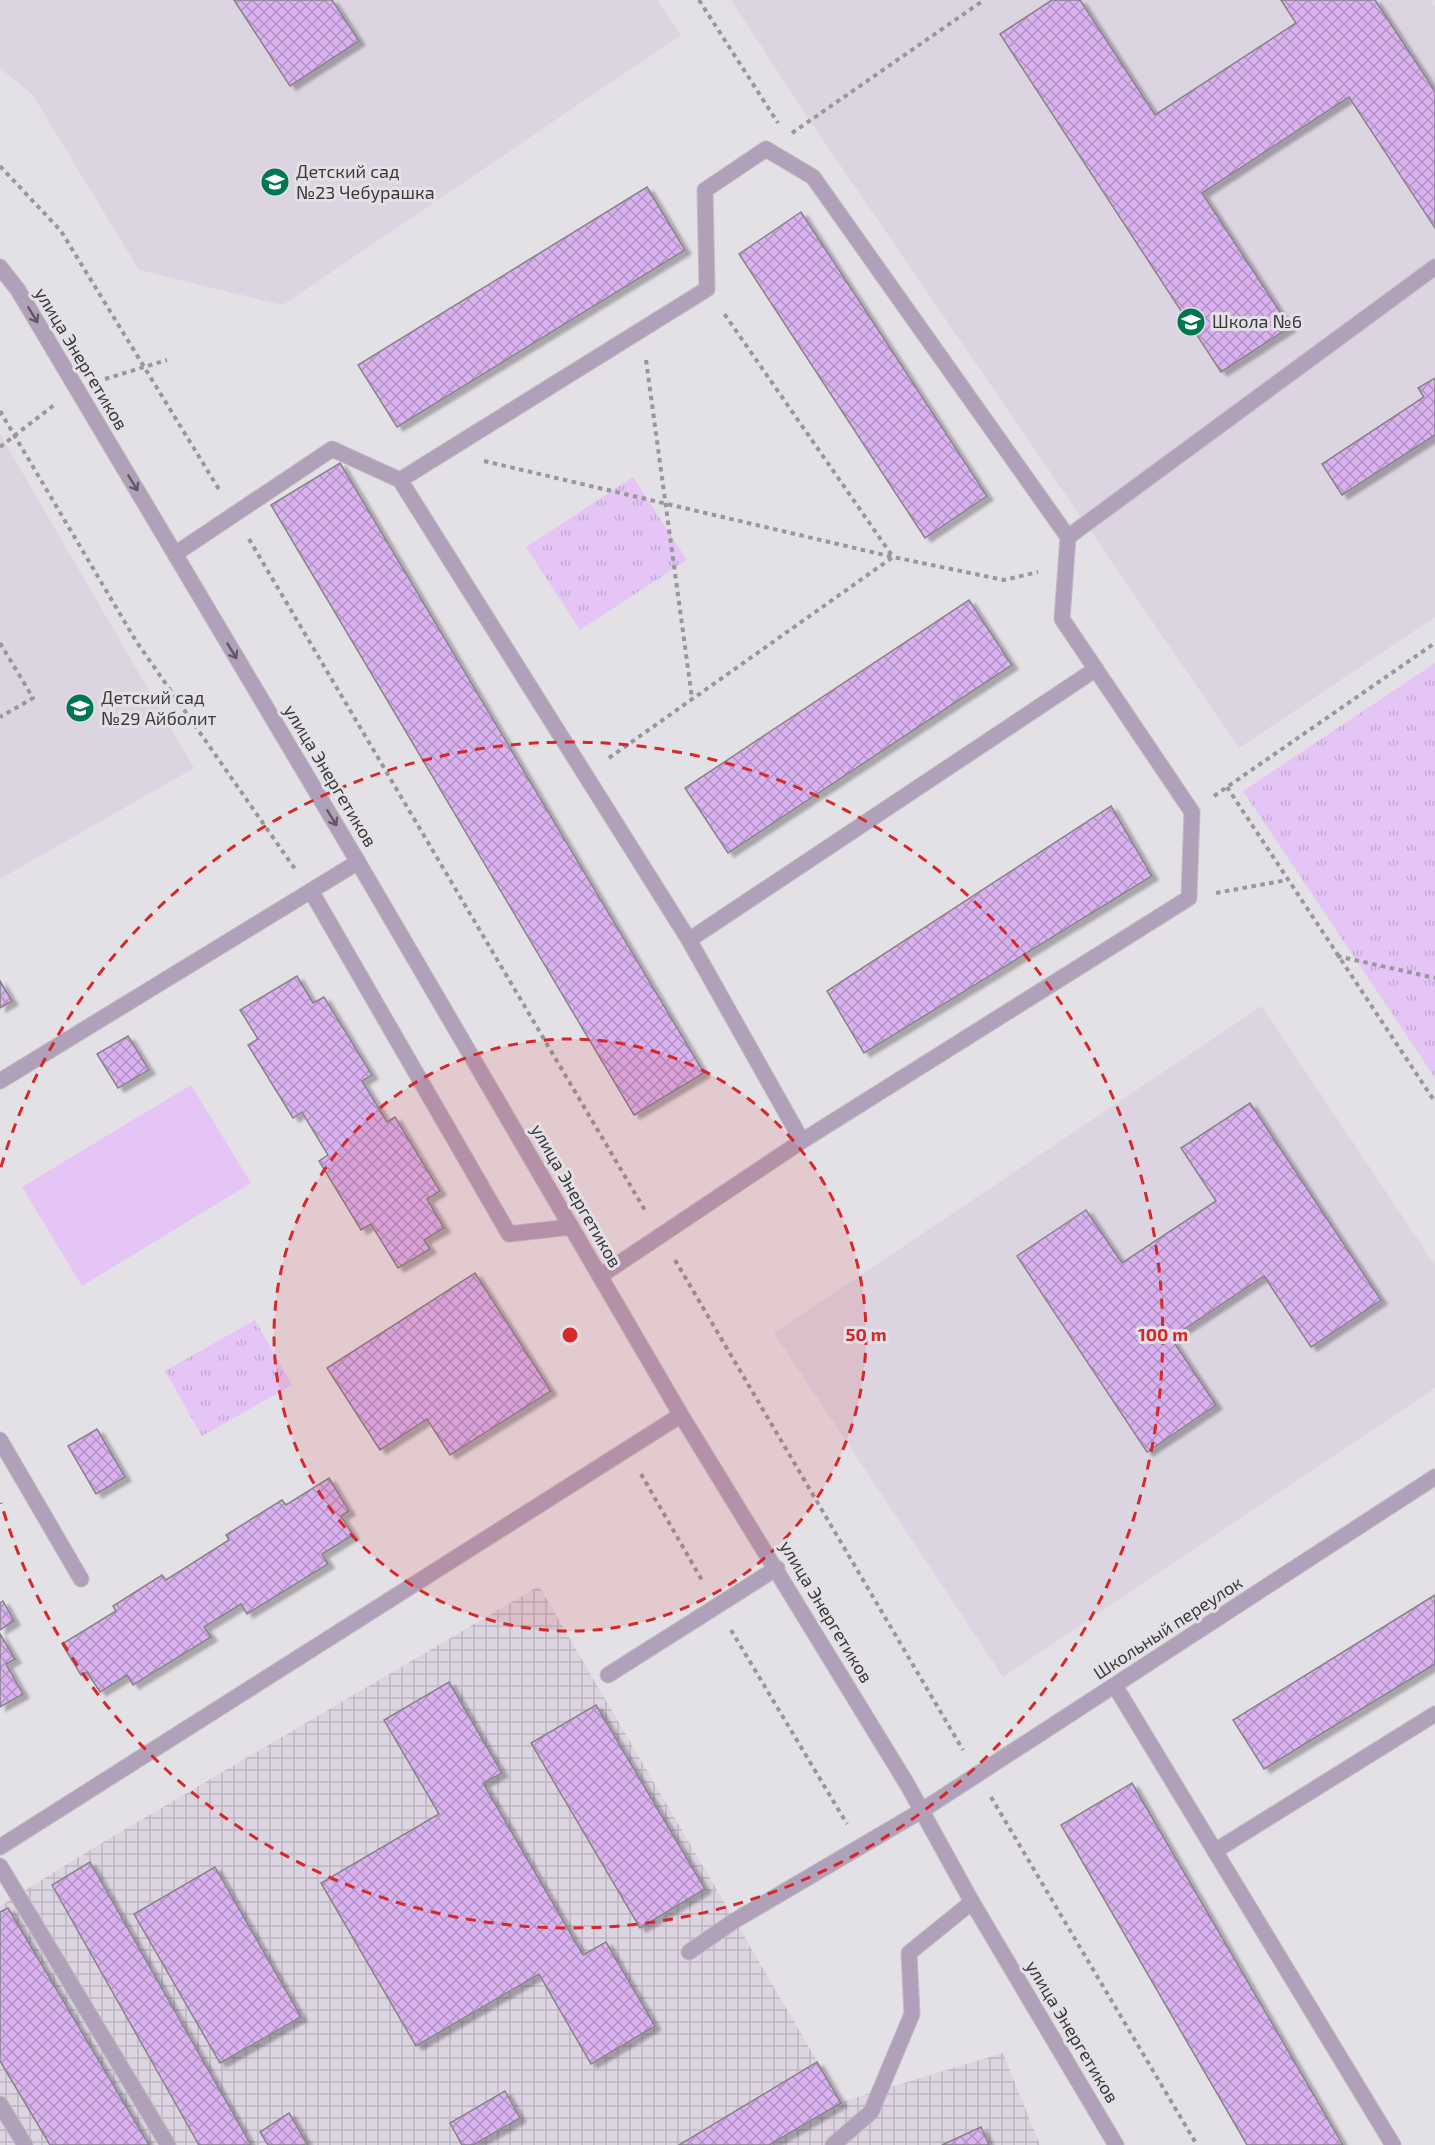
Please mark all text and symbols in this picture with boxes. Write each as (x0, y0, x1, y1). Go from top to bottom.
place label: Детский сад №23 Чебурашка (296, 160, 435, 203)
school or university icon: Детский сад №23 Чебурашка (259, 166, 291, 198)
street label: улица Энергетиков (31, 283, 133, 434)
one-way arrow (27, 306, 39, 323)
school or university icon: Школа №6 (1175, 306, 1207, 338)
place label: Школа №6 (1212, 310, 1302, 332)
one-way arrow (127, 474, 139, 491)
one-way arrow (227, 642, 239, 659)
place label: Детский сад №29 Айболит (101, 686, 217, 729)
school or university icon: Детский сад №29 Айболит (64, 692, 96, 724)
street label: улица Энергетиков (280, 700, 382, 851)
one-way arrow (326, 809, 338, 826)
street label: улица Энергетиков (527, 1120, 627, 1271)
text: 50 m (845, 1323, 887, 1345)
text: 100 m (1138, 1323, 1188, 1345)
centre of rings (560, 1325, 580, 1345)
street label: улица Энергетиков (776, 1536, 878, 1687)
street label: Школьный переулок (1089, 1571, 1246, 1684)
street label: улица Энергетиков (1022, 1956, 1124, 2107)

